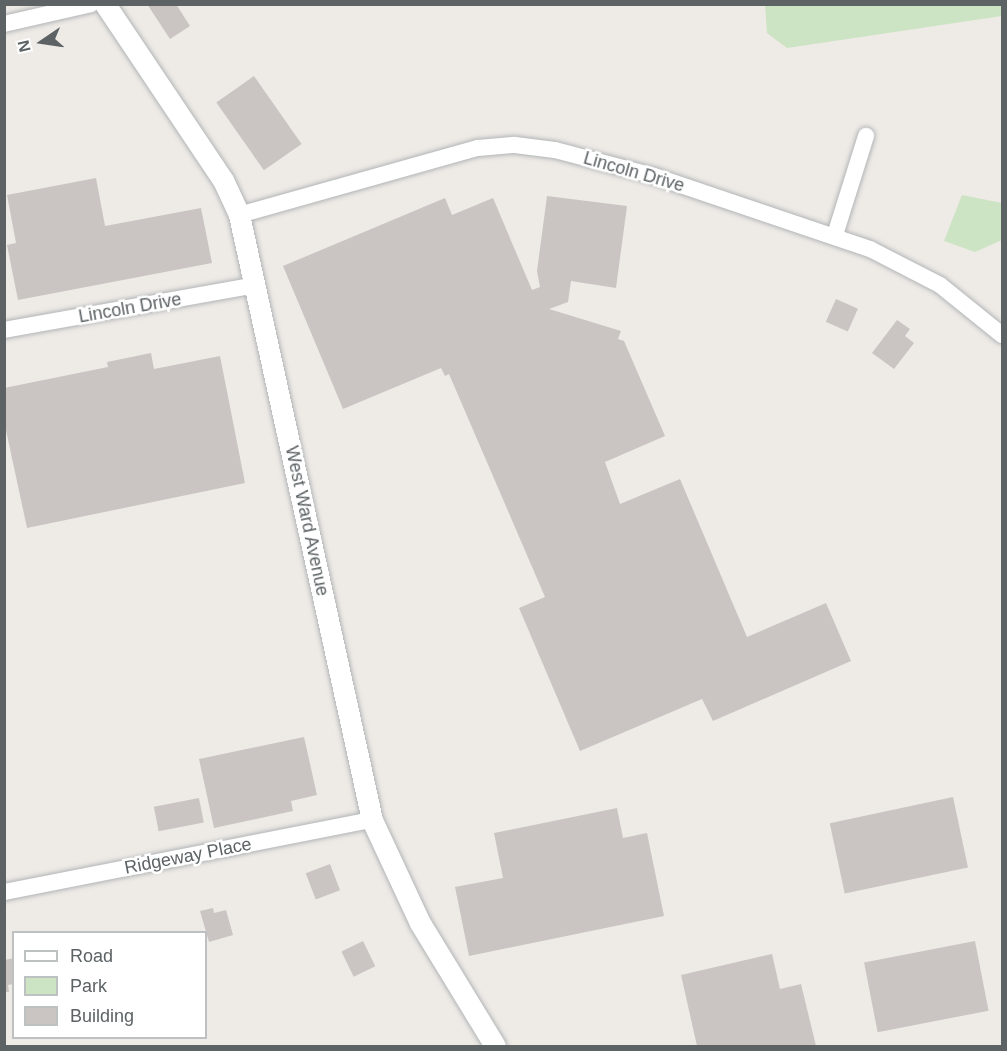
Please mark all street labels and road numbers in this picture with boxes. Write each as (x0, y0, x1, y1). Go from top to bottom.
street label: Lincoln Drive (581, 147, 687, 197)
street label: Lincoln Drive (77, 288, 183, 328)
street label: West Ward Avenue (280, 444, 334, 598)
street label: Ridgeway Place (123, 833, 253, 879)

